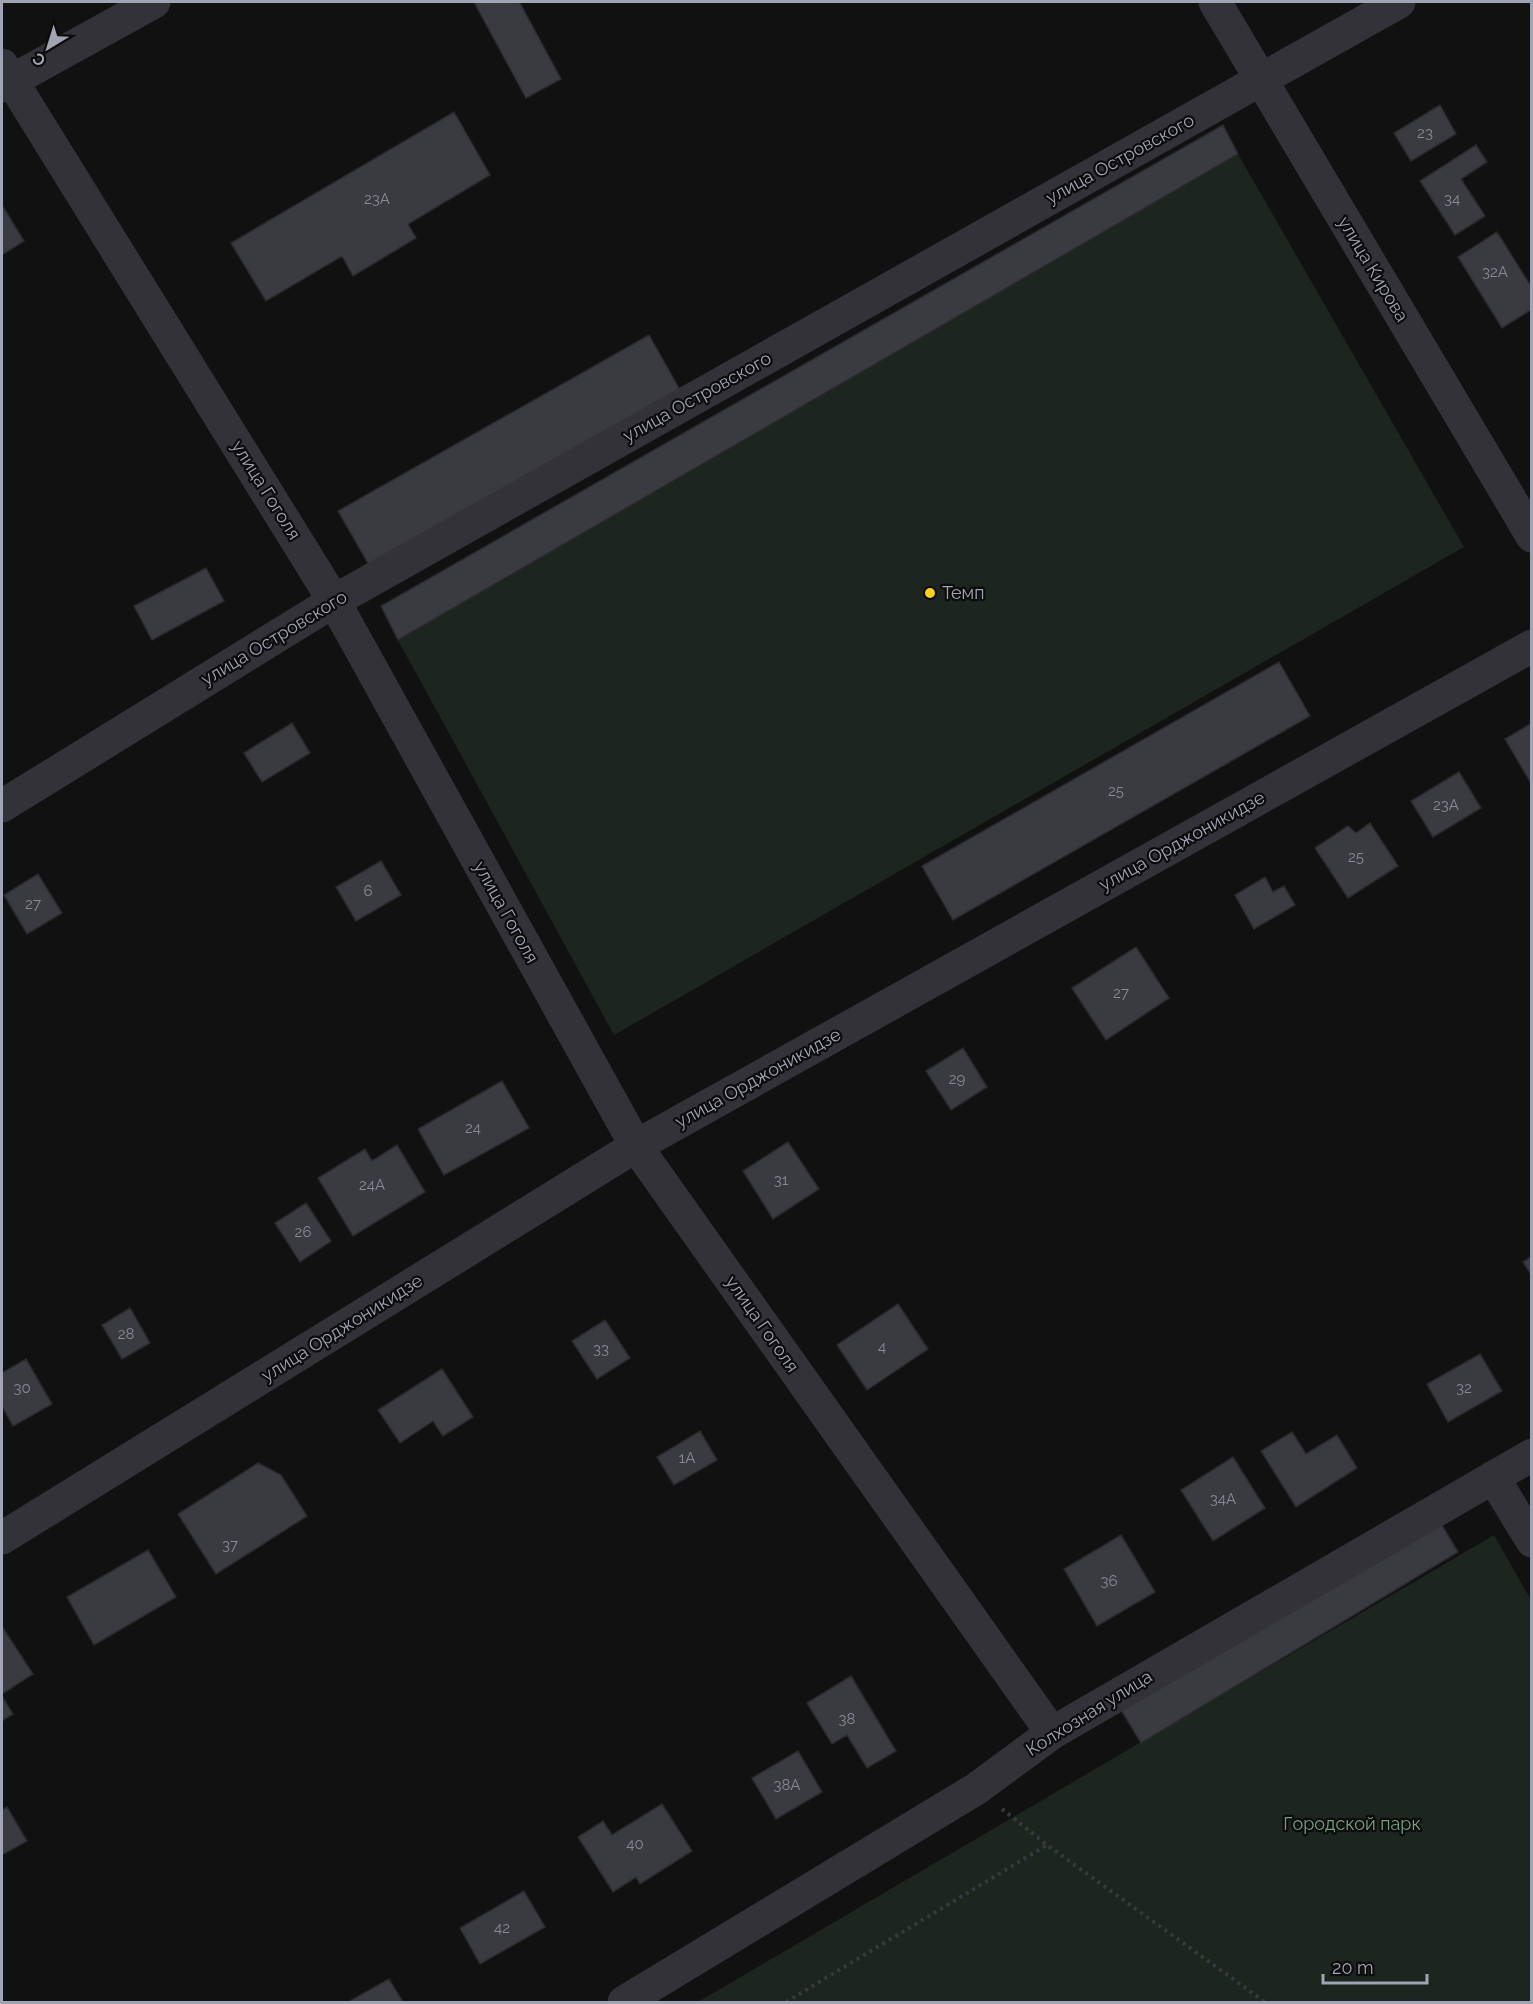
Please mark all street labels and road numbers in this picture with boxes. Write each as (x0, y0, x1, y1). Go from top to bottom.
street label: улица Островского (1042, 109, 1198, 208)
street label: улица Кирова (1334, 212, 1413, 325)
street label: улица Островского (619, 347, 775, 446)
street label: улица Гоголя (228, 436, 305, 543)
street label: улица Островского (197, 586, 351, 689)
street label: улица Орджоникидзе (1095, 786, 1269, 895)
street label: улица Гоголя (470, 857, 543, 966)
street label: улица Орджоникидзе (671, 1023, 845, 1132)
street label: улица Орджоникидзе (257, 1269, 427, 1386)
street label: улица Гоголя (721, 1271, 803, 1376)
street label: Колхозная улица (1022, 1665, 1156, 1760)

